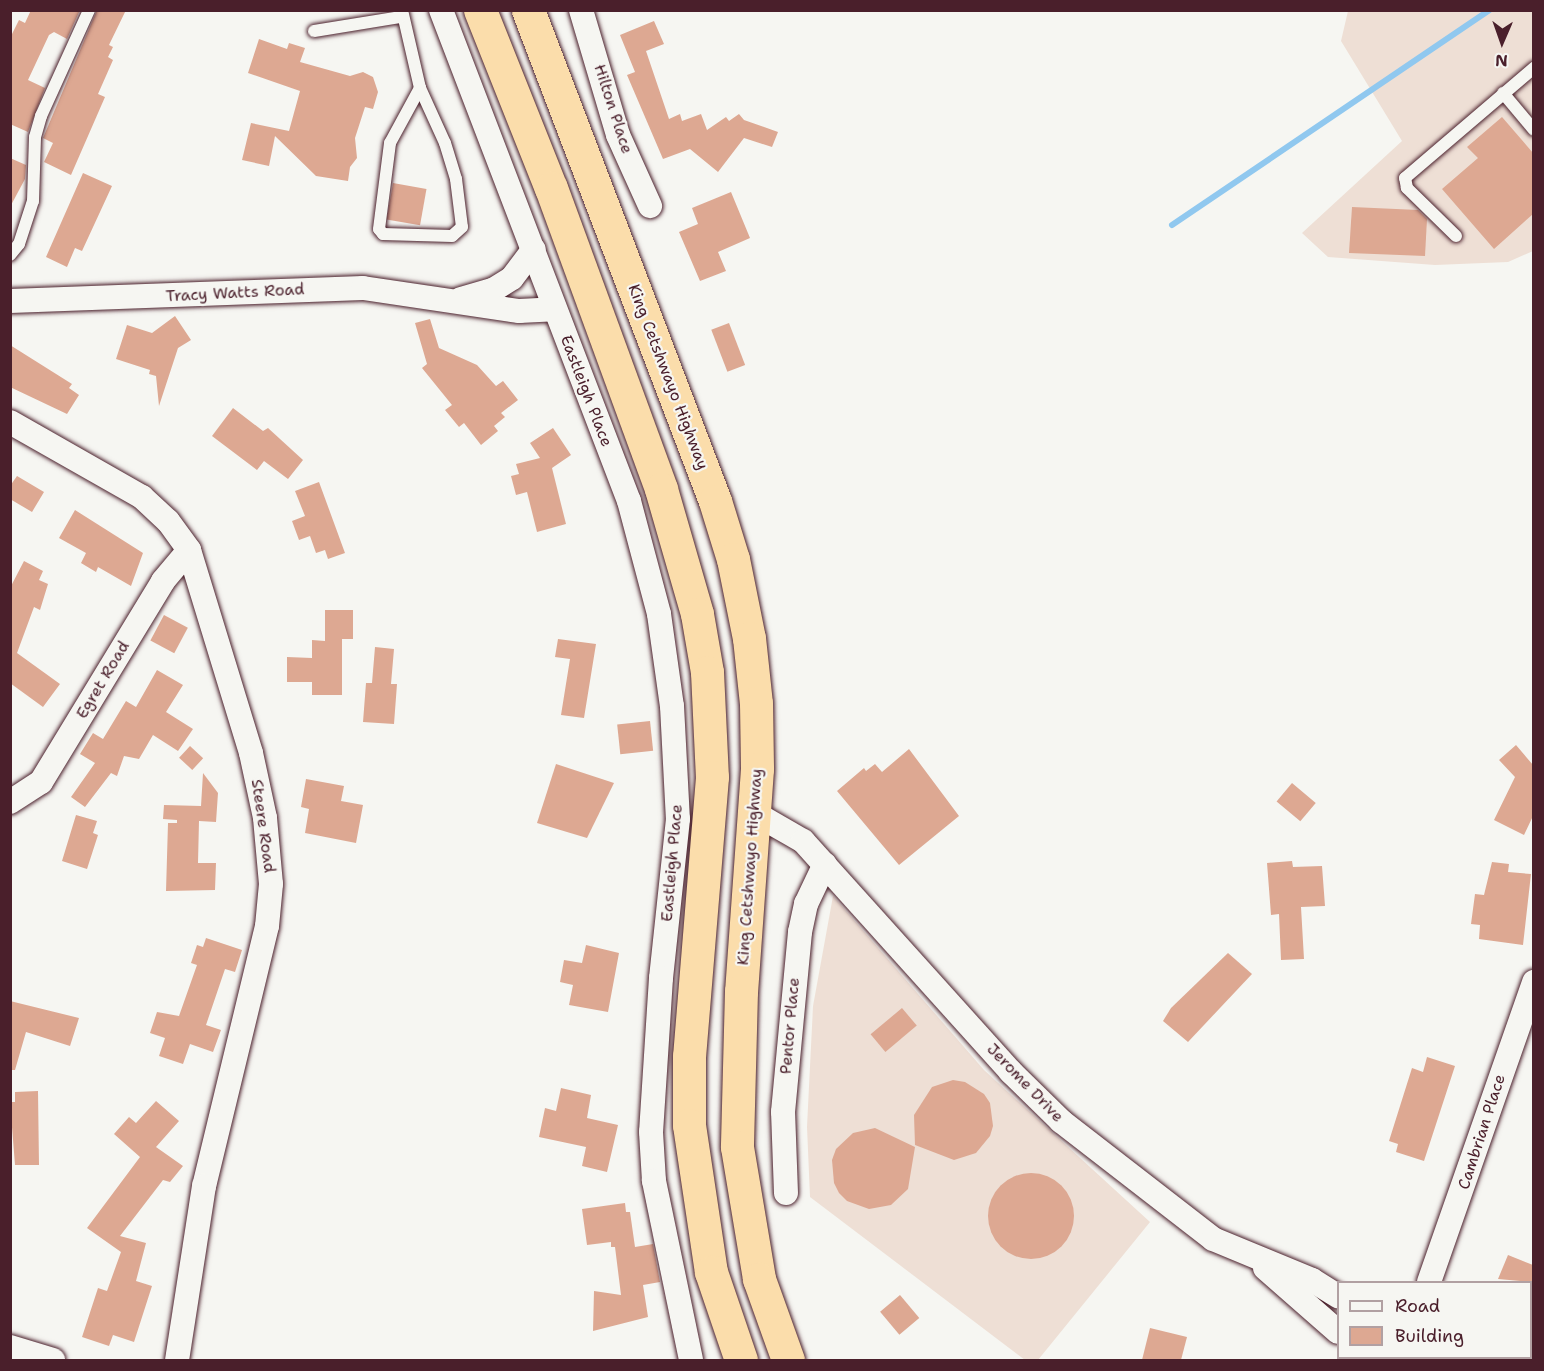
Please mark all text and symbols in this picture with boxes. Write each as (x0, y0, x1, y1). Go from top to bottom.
north arrow (1472, 12, 1532, 72)
text: N (1495, 50, 1508, 71)
street label: Hilton Place (590, 62, 636, 156)
street label: Tracy Watts Road (165, 280, 305, 306)
street label: King Cetshwayo Highway (624, 282, 712, 472)
street label: Eastleigh Place (556, 333, 616, 449)
street label: Egret Road (72, 638, 134, 722)
street label: King Cetshwayo Highway (734, 768, 766, 966)
street label: Steere Road (247, 778, 279, 874)
street label: Eastleigh Place (657, 803, 687, 923)
street label: Pentor Place (776, 977, 804, 1075)
street label: Jerome Drive (983, 1040, 1067, 1126)
street label: Cambrian Place (1454, 1072, 1510, 1192)
legend (1337, 1281, 1532, 1359)
text: Road (1395, 1294, 1440, 1318)
text: Building (1395, 1324, 1464, 1348)

